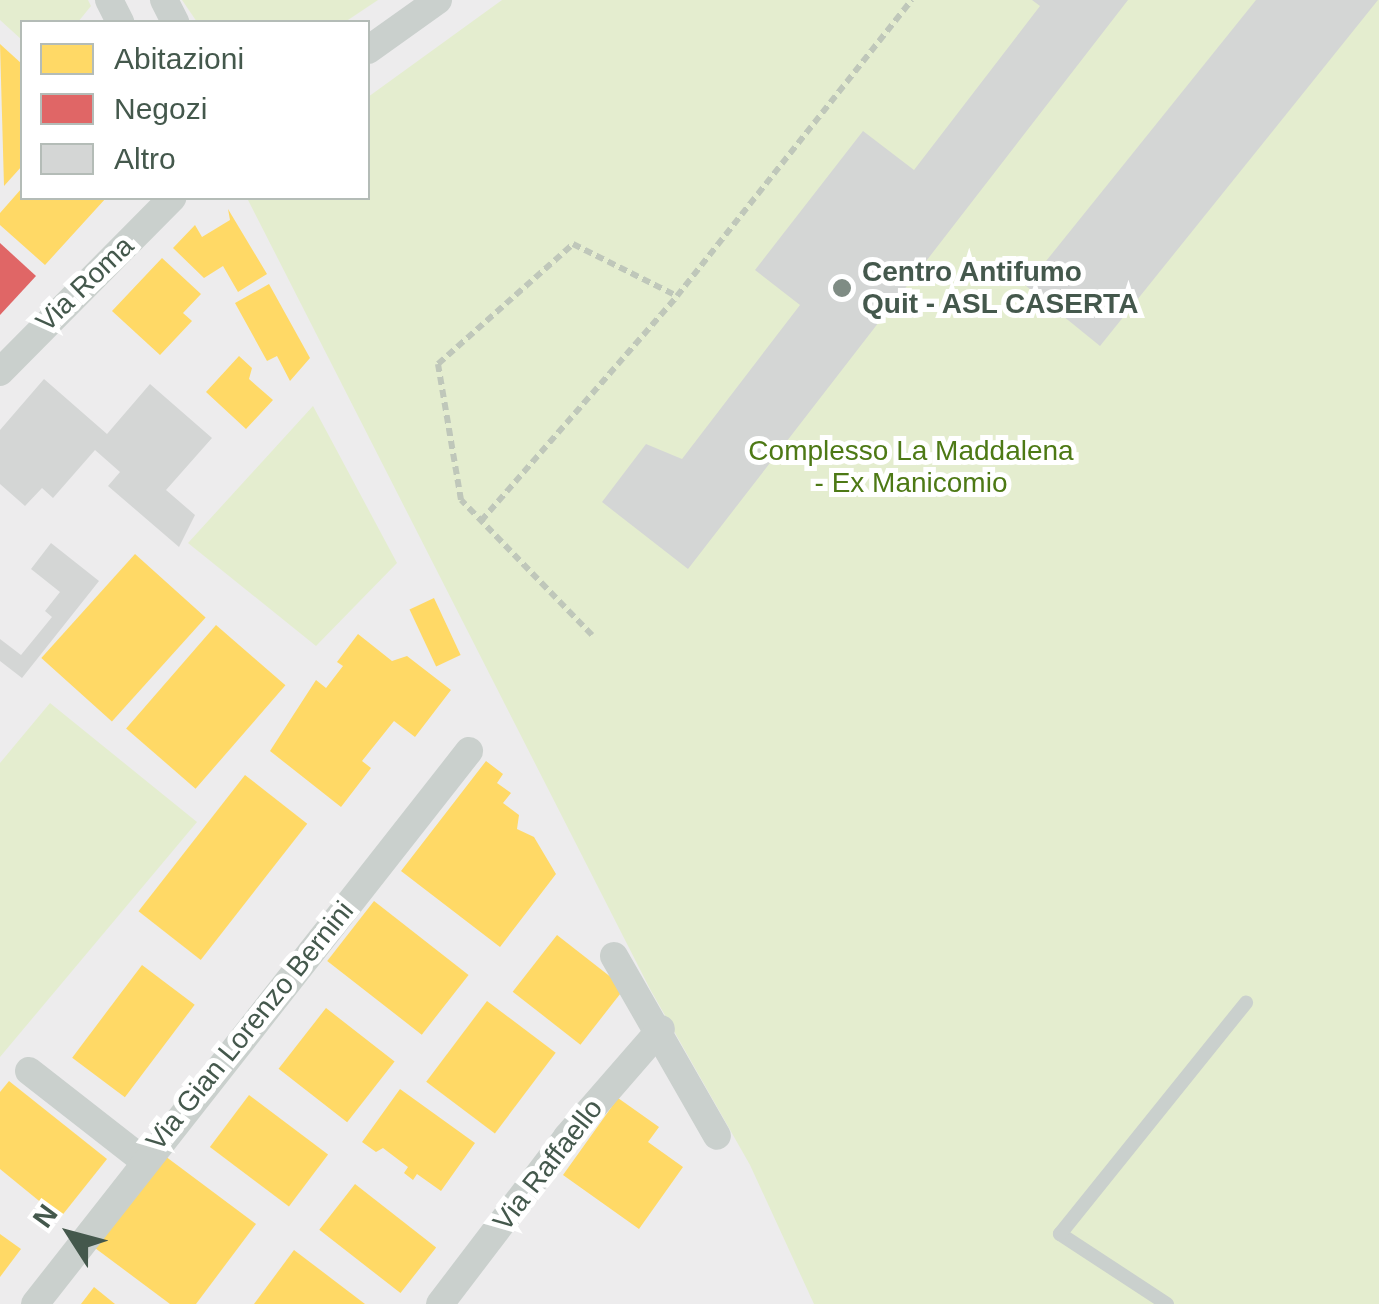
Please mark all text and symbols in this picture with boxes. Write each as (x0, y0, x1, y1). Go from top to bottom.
legend (20, 20, 370, 200)
text: Abitazioni (114, 42, 244, 75)
text: Negozi (114, 92, 207, 125)
text: Altro (114, 142, 176, 175)
street label: Via Roma (29, 229, 141, 339)
place label: Centro Antifumo Quit - ASL CASERTA (862, 255, 1140, 321)
marker: Centro Antifumo Quit - ASL CASERTA (831, 277, 853, 299)
park label: Complesso La Maddalena - Ex Manicomio (748, 434, 1074, 500)
street label: Via Gian Lorenzo Bernini (139, 895, 361, 1157)
street label: Via Raffaello (486, 1093, 610, 1237)
north arrow (20, 1184, 120, 1284)
text: N (27, 1199, 64, 1233)

